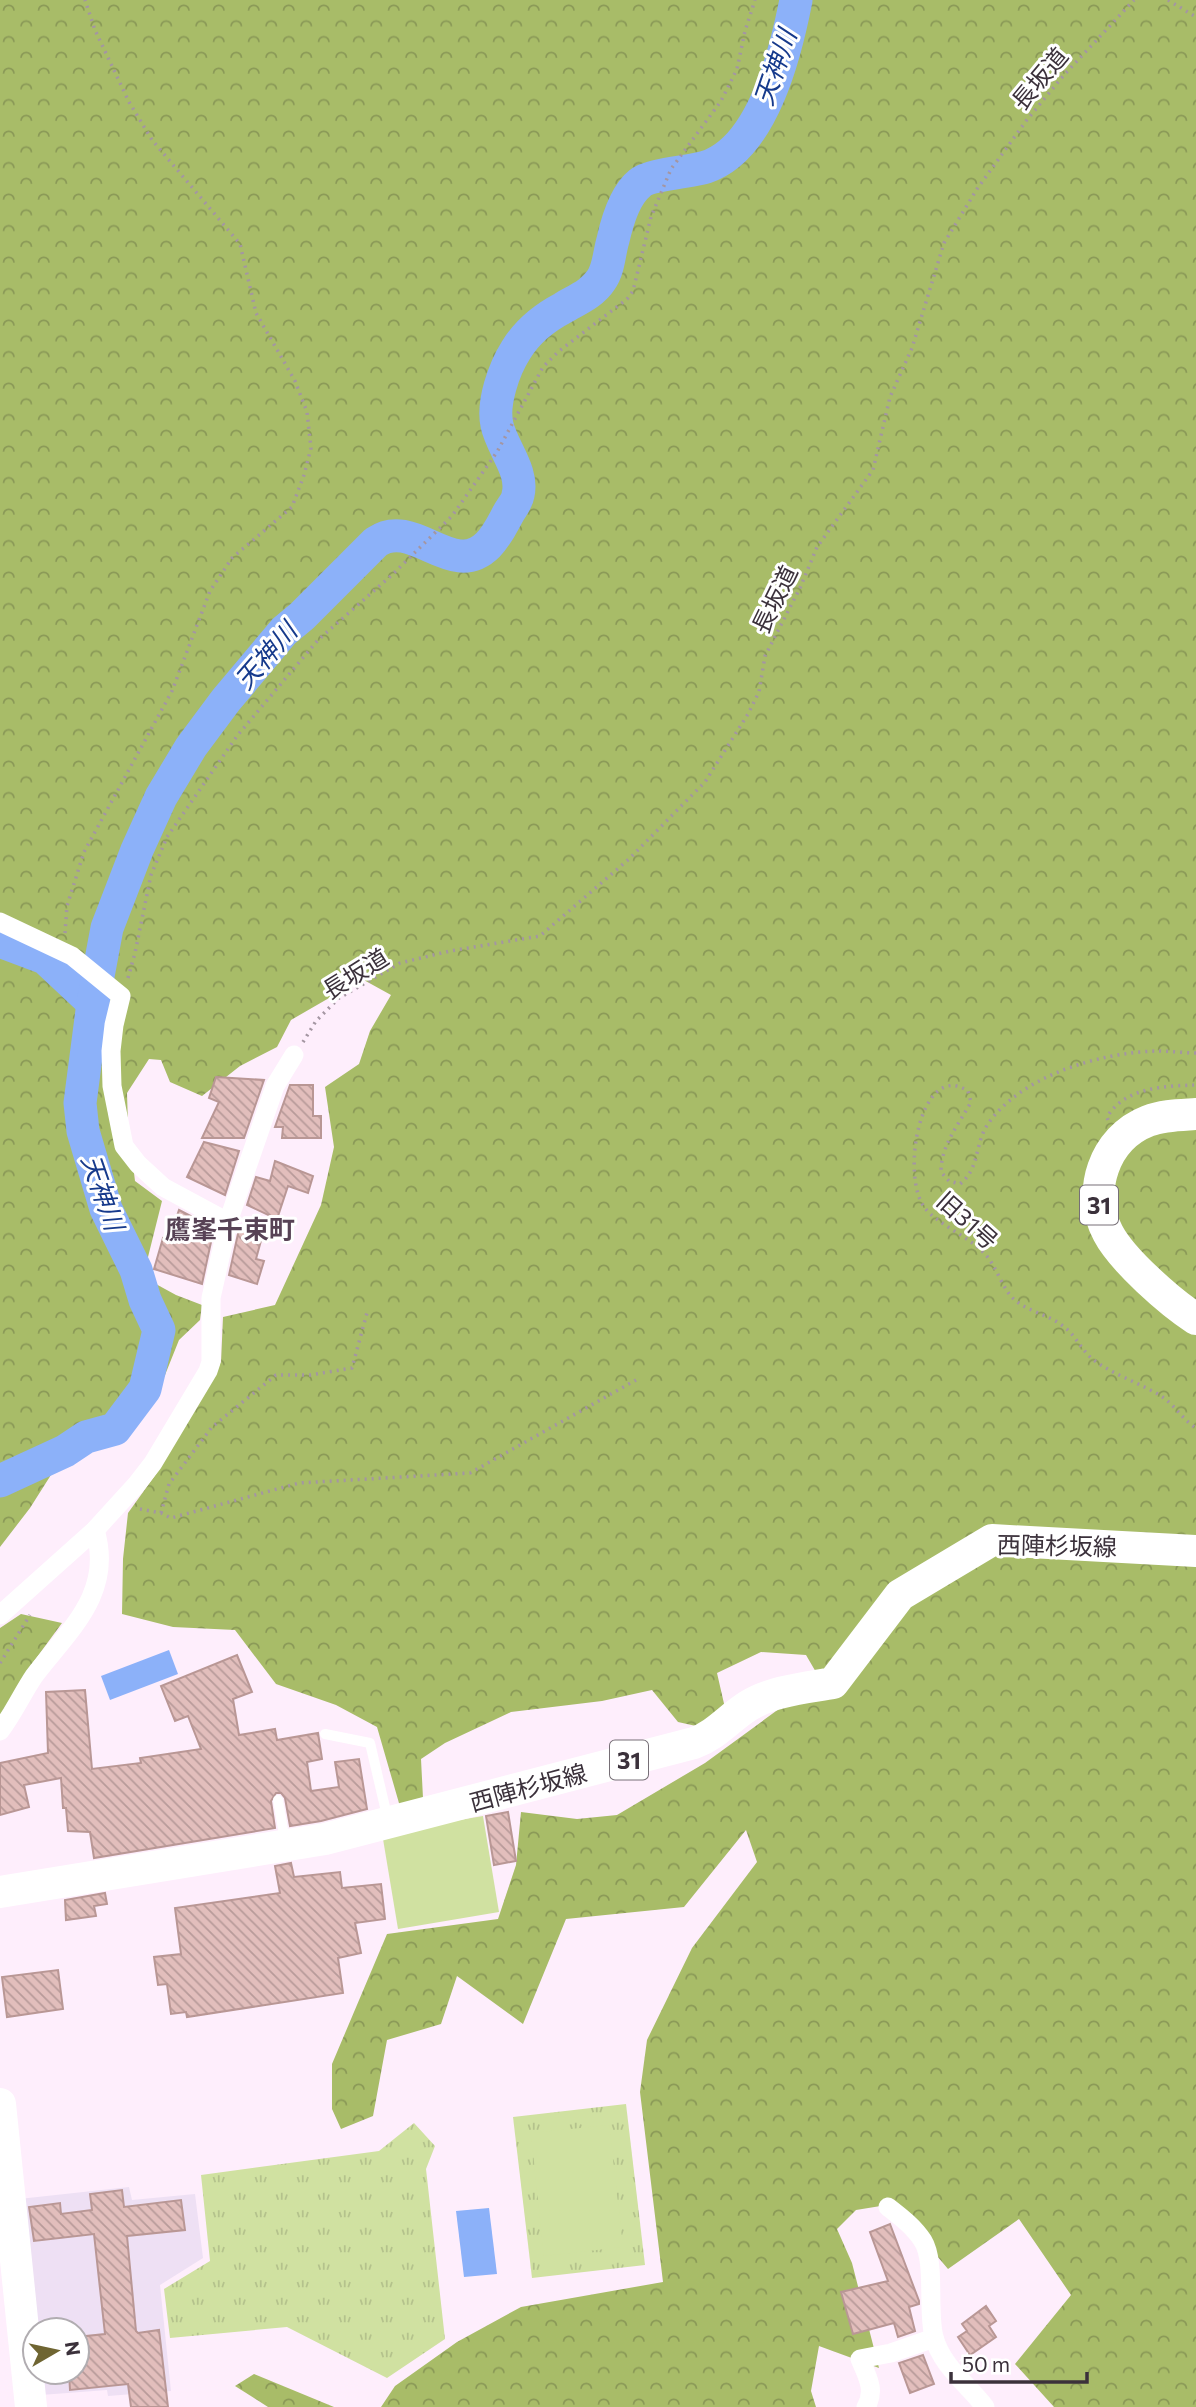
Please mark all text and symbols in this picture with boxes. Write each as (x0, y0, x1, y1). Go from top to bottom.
water label: 天神川 (747, 22, 802, 109)
street label: 長坂道 (1005, 41, 1073, 115)
street label: 長坂道 (745, 560, 803, 638)
water label: 天神川 (228, 613, 304, 695)
street label: 長坂道 (317, 942, 393, 1004)
water label: 天神川 (77, 1150, 132, 1237)
street label: 旧31号 (932, 1185, 1004, 1255)
road number: 31 (1080, 1186, 1118, 1224)
district label: 鷹峯千束町 (165, 1213, 295, 1244)
street label: 西陣杉坂線 (997, 1529, 1117, 1561)
road number: 31 (610, 1740, 648, 1779)
street label: 西陣杉坂線 (466, 1757, 590, 1817)
north arrow (21, 2316, 91, 2386)
text: N (61, 2339, 86, 2357)
scale bar (951, 2340, 1088, 2384)
text: 50 m (962, 2351, 1010, 2376)

